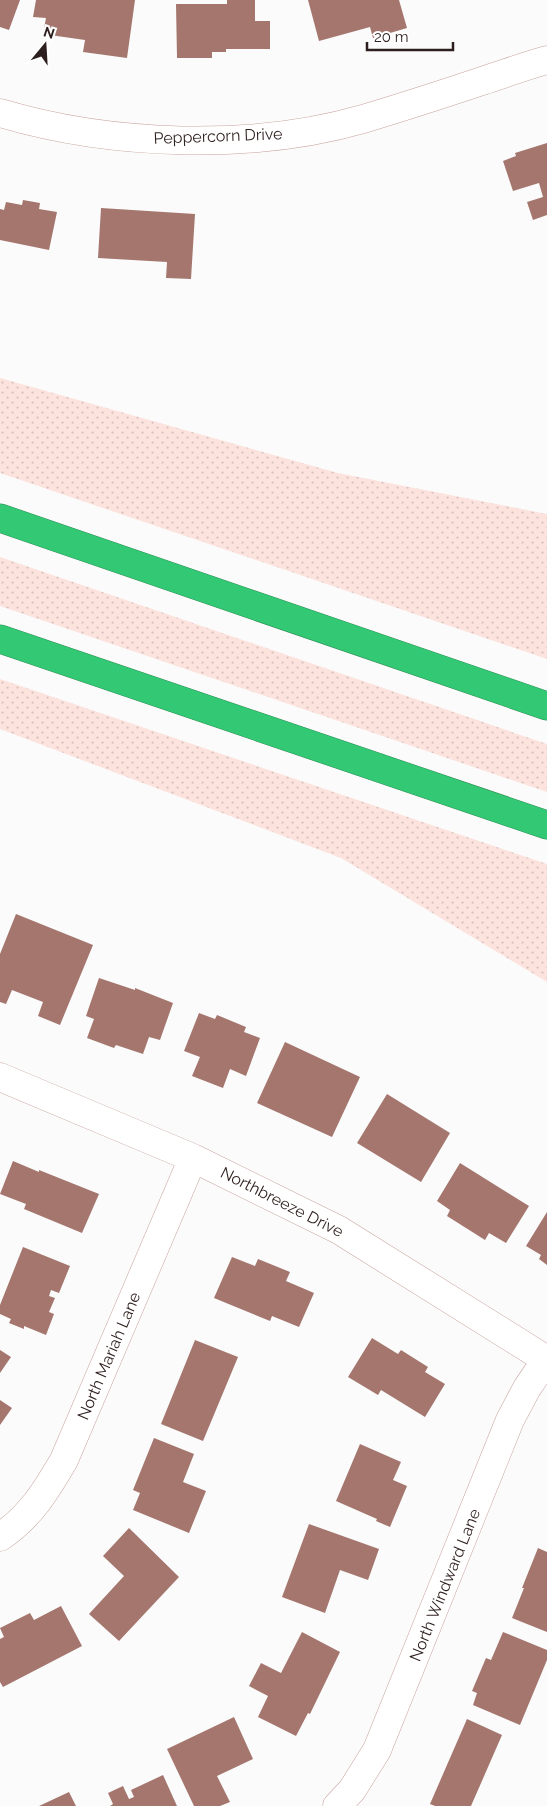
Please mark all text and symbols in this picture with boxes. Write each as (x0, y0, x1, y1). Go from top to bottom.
north arrow (20, 20, 70, 70)
scale bar (367, 20, 453, 52)
text: N (41, 23, 57, 42)
text: 20 m (374, 28, 409, 46)
street label: Peppercorn Drive (153, 124, 283, 148)
street label: Northbreeze Drive (217, 1163, 347, 1241)
street label: North Mariah Lane (74, 1289, 144, 1423)
street label: North Windward Lane (406, 1506, 484, 1664)

